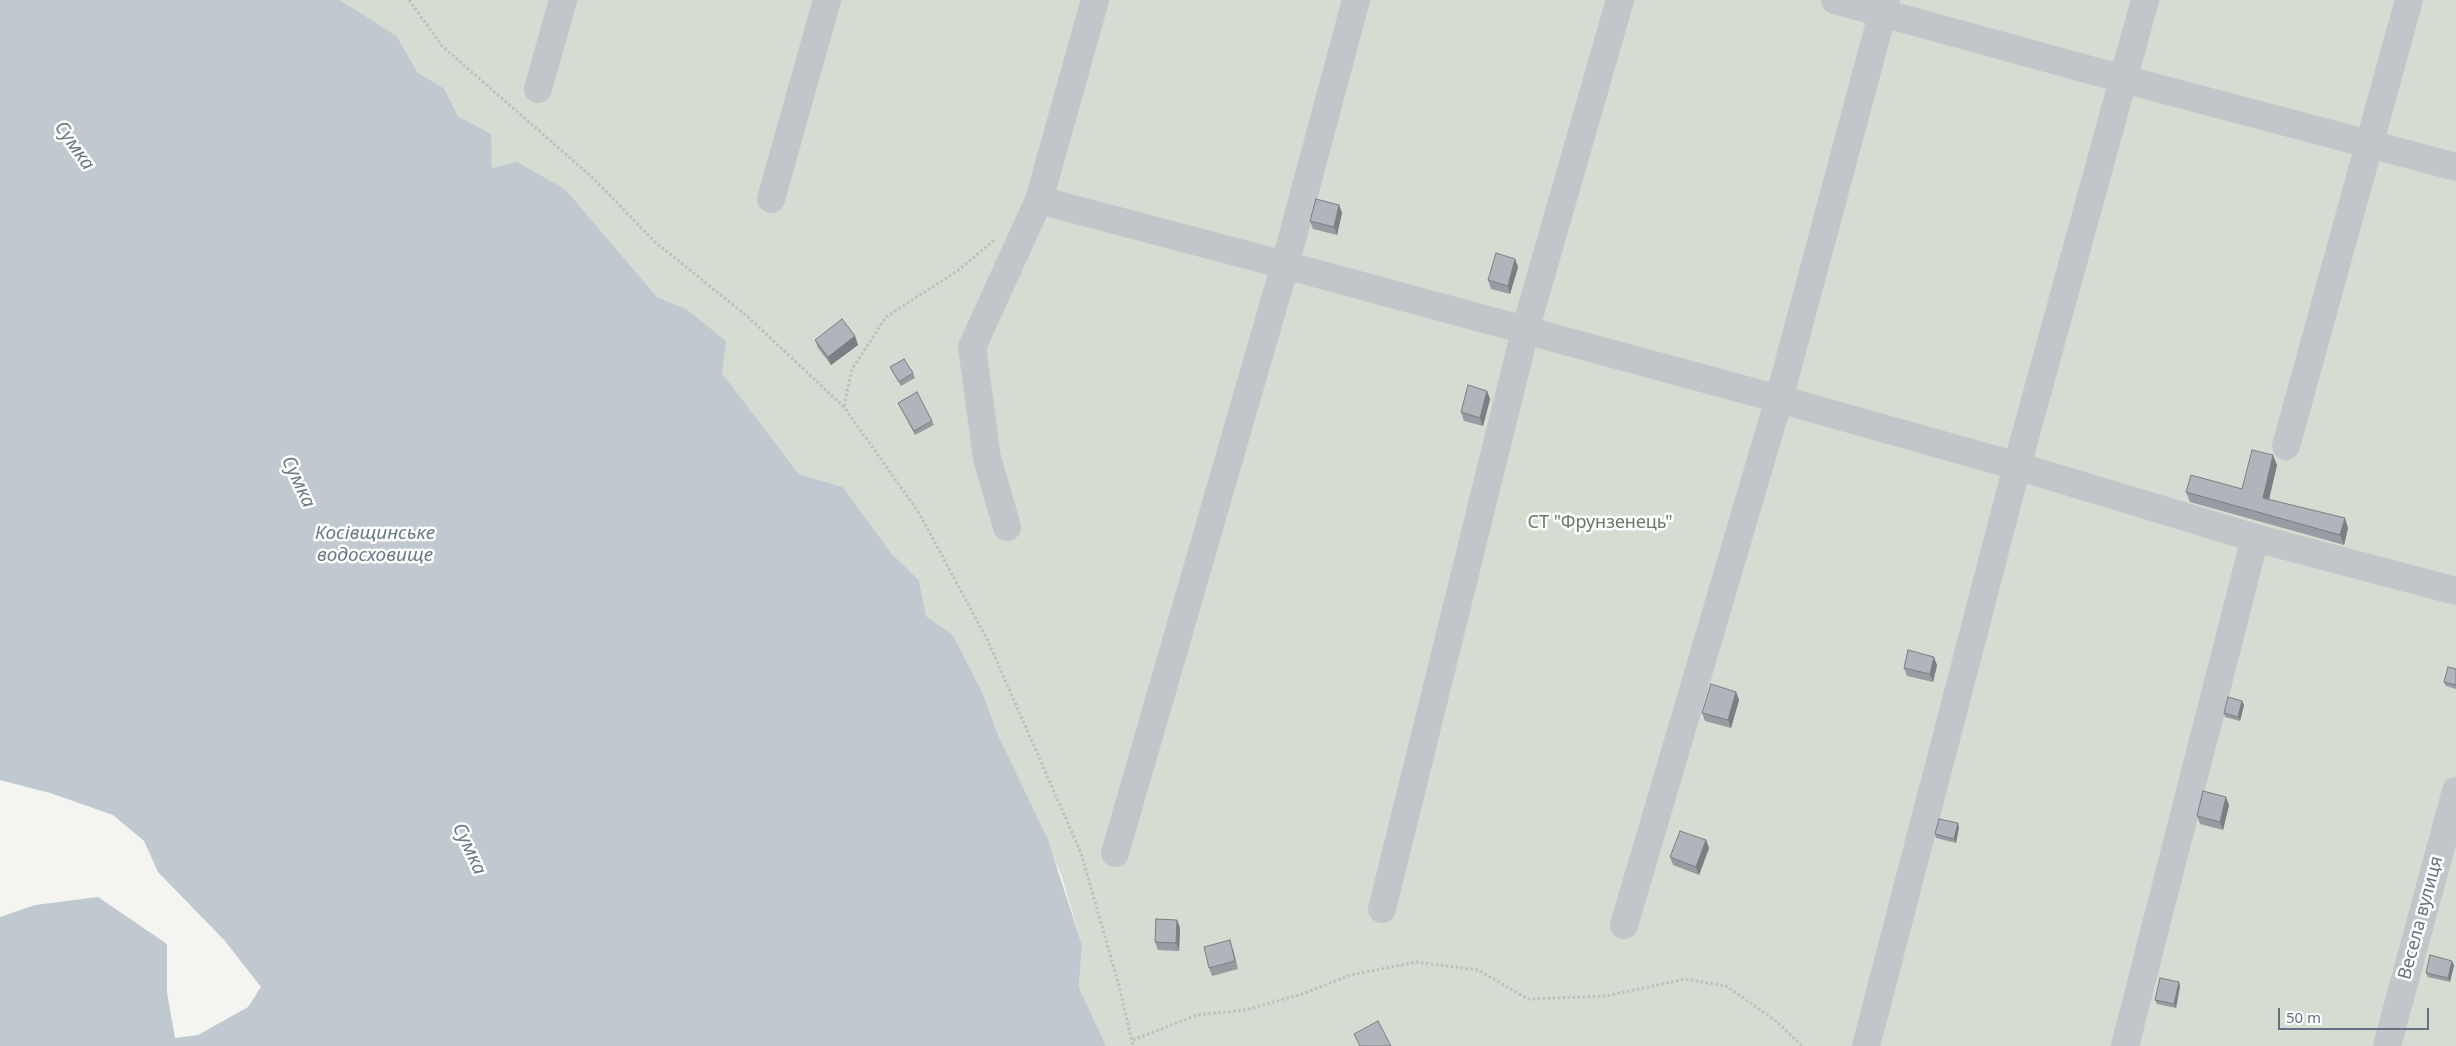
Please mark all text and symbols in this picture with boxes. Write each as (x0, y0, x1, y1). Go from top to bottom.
water label: Сумка (49, 117, 99, 175)
water label: Сумка (276, 453, 320, 511)
park label: СТ "Фрунзенець" (1527, 512, 1673, 534)
water label: Косівщинське водосховище (315, 523, 435, 567)
water label: Сумка (447, 820, 491, 878)
street label: Весела вулиця (2394, 854, 2448, 982)
scale bar (2281, 998, 2432, 1030)
text: 50 m (2286, 1007, 2321, 1027)

